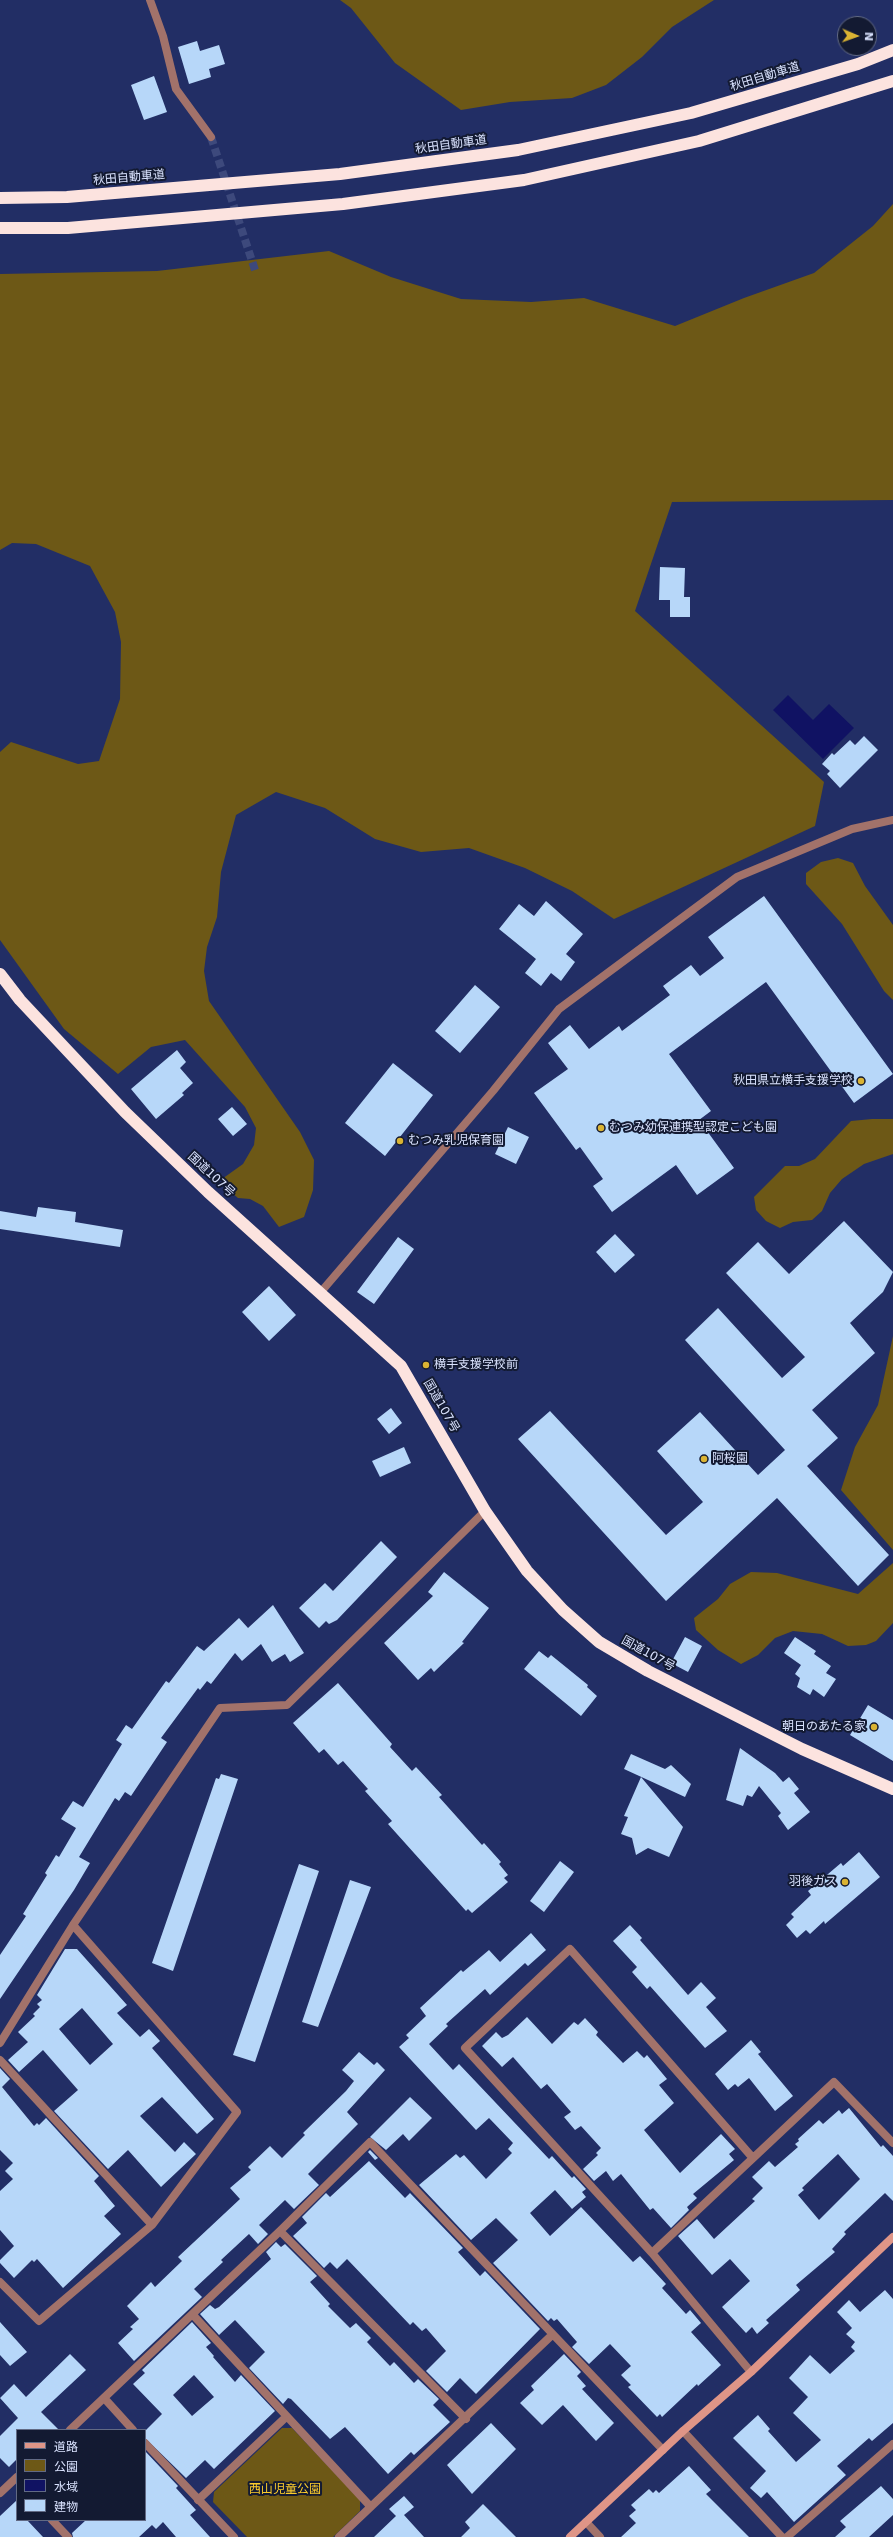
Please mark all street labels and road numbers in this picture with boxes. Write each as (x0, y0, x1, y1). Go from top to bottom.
street label: 秋田自動車道 (728, 60, 802, 94)
street label: 秋田自動車道 (414, 133, 488, 157)
street label: 秋田自動車道 (93, 168, 165, 188)
street label: 国道107号 (185, 1150, 237, 1200)
street label: 国道107号 (420, 1377, 462, 1435)
street label: 国道107号 (619, 1633, 677, 1675)

